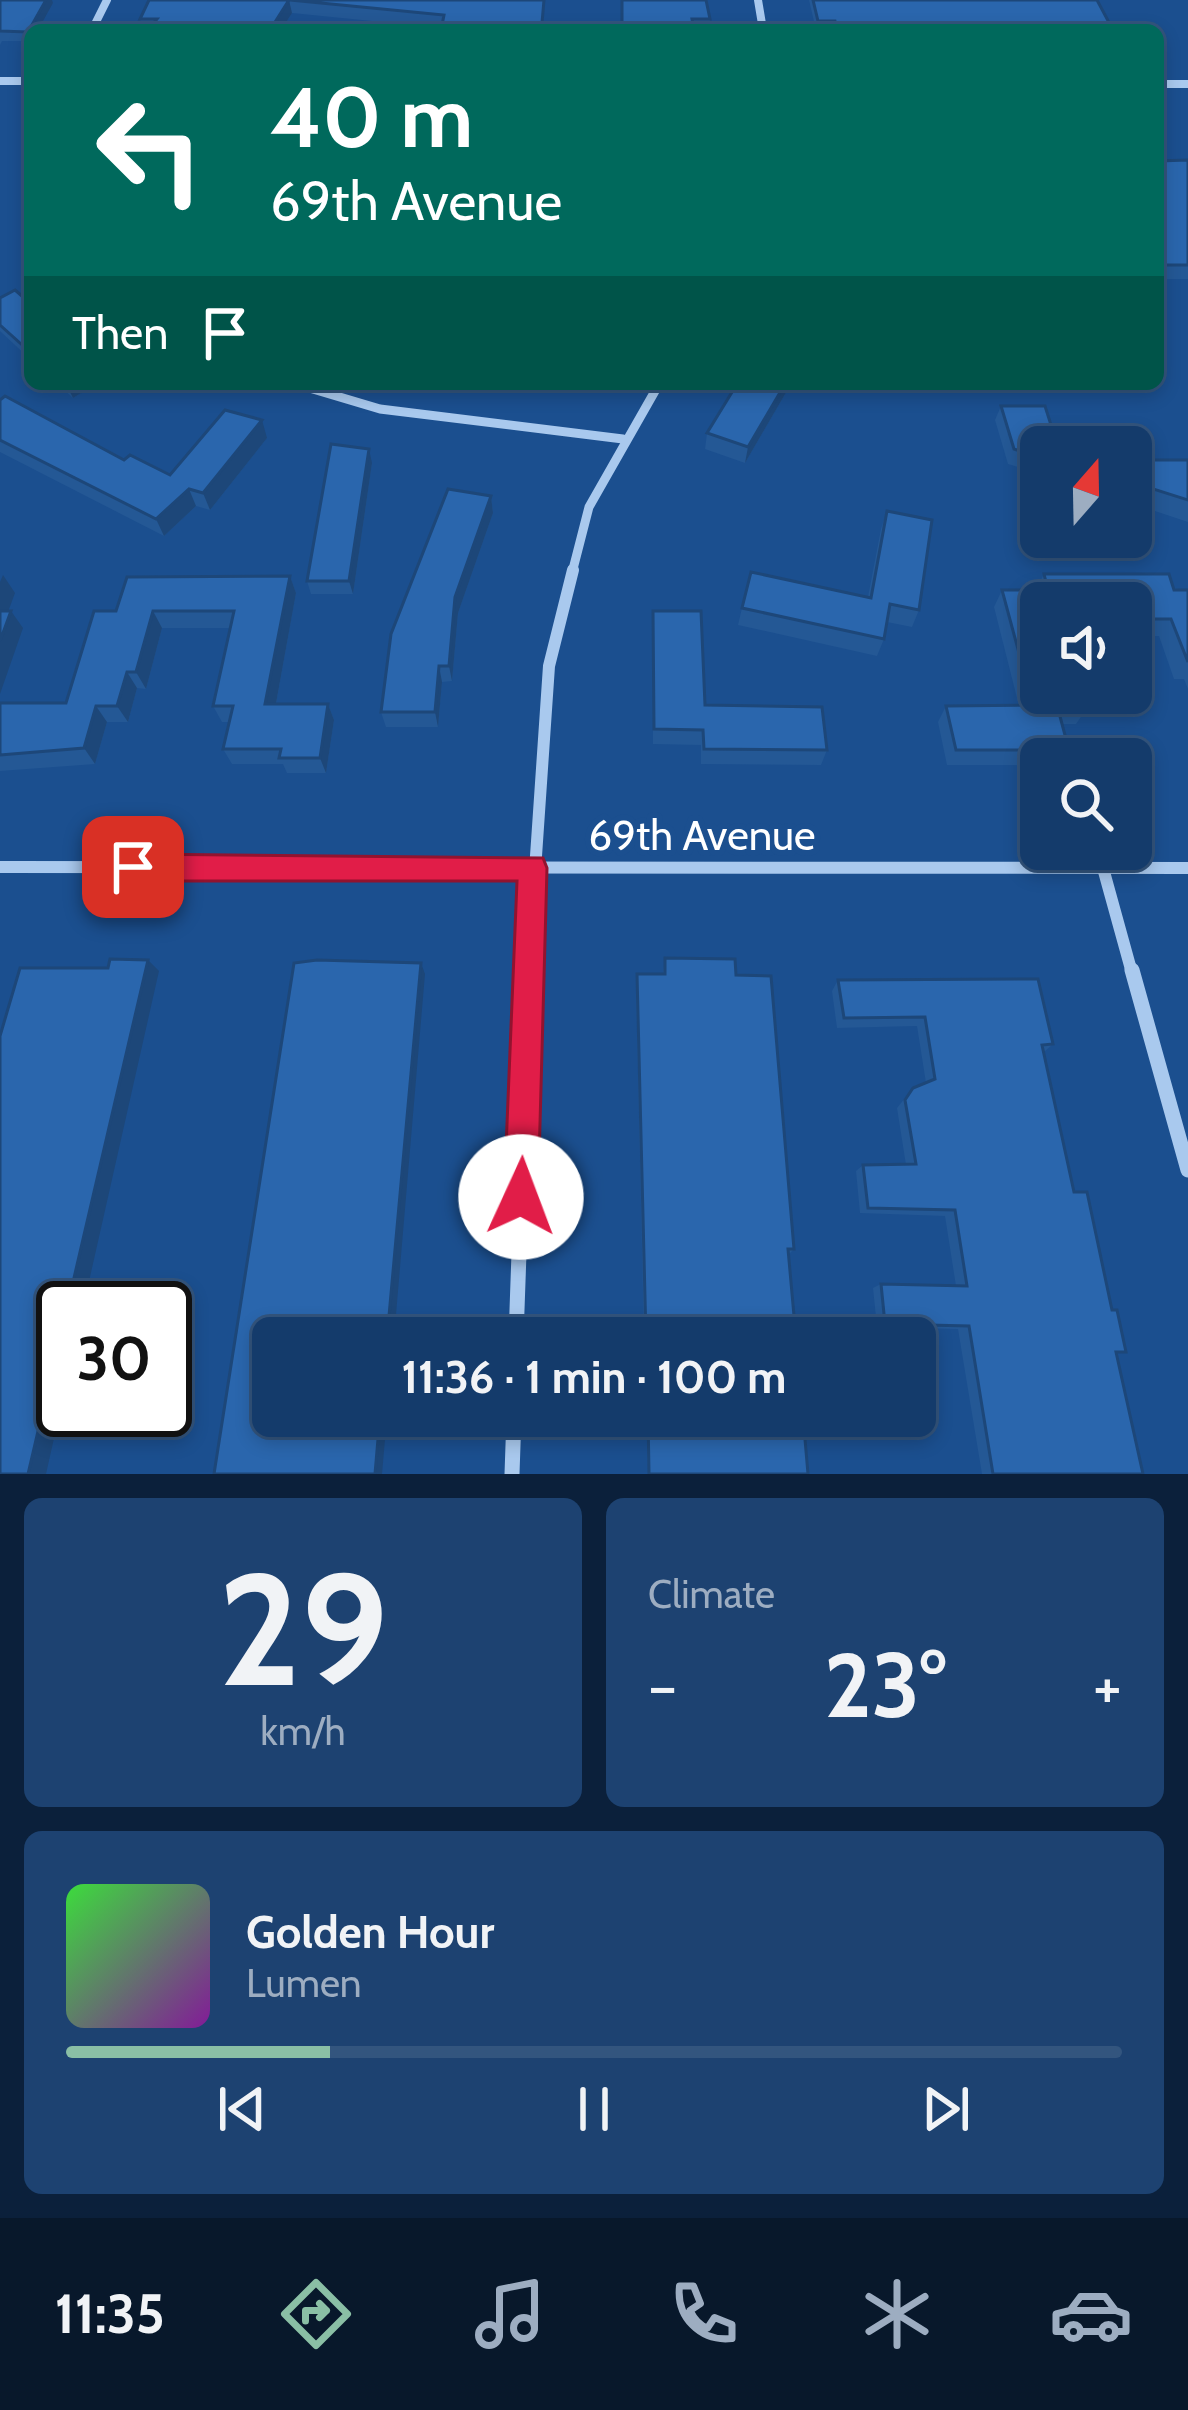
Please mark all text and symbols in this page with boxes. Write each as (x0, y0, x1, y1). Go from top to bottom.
text: 40 m (270, 66, 473, 168)
icon: left (72, 72, 228, 228)
text: 69th Avenue (270, 168, 562, 234)
icon: arrive (192, 300, 258, 366)
text: Then (72, 306, 168, 360)
north arrow (1020, 426, 1152, 558)
map controls (1020, 426, 1152, 870)
button: sound (1020, 582, 1152, 714)
button: search (1020, 738, 1152, 870)
street label: 69th Avenue (588, 809, 816, 861)
pin (82, 816, 184, 918)
icon: arrive (100, 834, 166, 900)
position arrow (458, 1134, 584, 1260)
speed limit sign: 30 (36, 1281, 192, 1437)
text: 11:36 · 1 min · 100 m (402, 1350, 786, 1404)
text: 29 (218, 1534, 388, 1724)
text: Climate (648, 1570, 775, 1618)
text: 23° (824, 1630, 946, 1740)
text: − (648, 1645, 677, 1726)
text: + (1093, 1645, 1122, 1726)
text: km/h (260, 1707, 346, 1755)
text: Golden Hour (246, 1905, 494, 1959)
text: Lumen (246, 1959, 362, 2007)
icon: previous (209, 2076, 275, 2142)
icon: pause (561, 2076, 627, 2142)
icon: next (913, 2076, 979, 2142)
icon: directions (274, 2272, 358, 2356)
icon: music (468, 2272, 552, 2356)
icon: phone (662, 2272, 746, 2356)
icon: climate (855, 2272, 939, 2356)
icon: car (1049, 2272, 1133, 2356)
text: 11:35 (55, 2281, 165, 2347)

